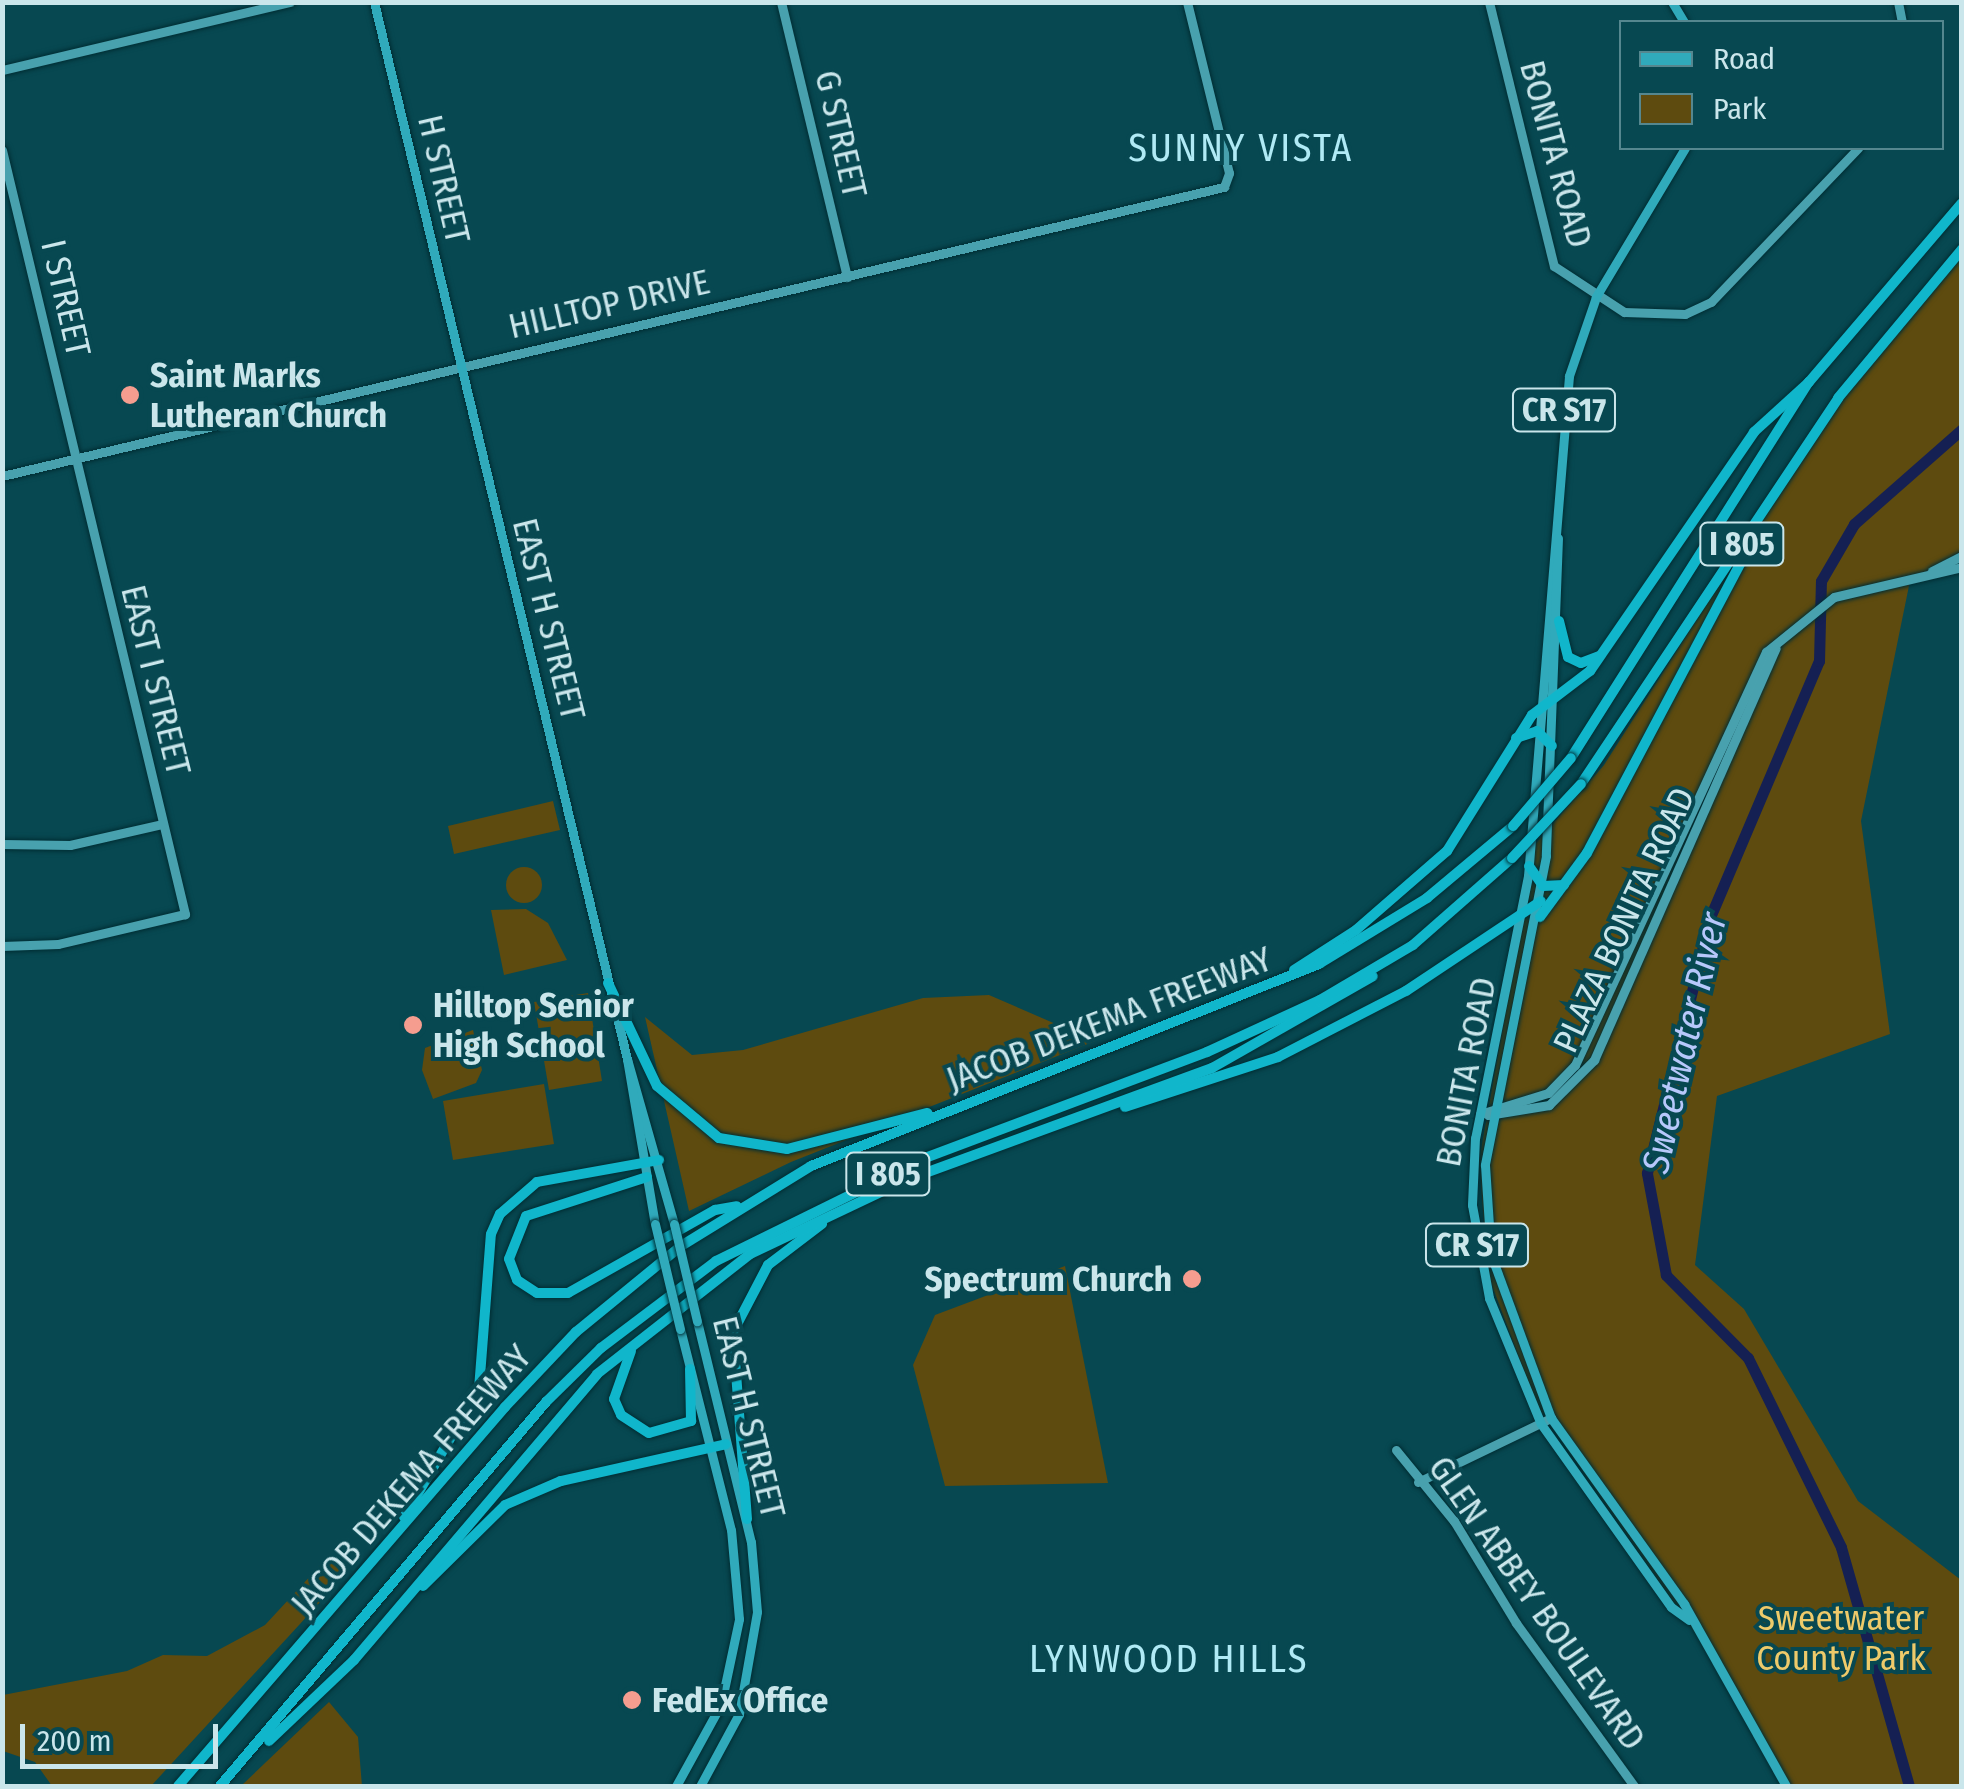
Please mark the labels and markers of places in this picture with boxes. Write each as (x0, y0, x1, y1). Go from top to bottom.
place label: Saint Marks Lutheran Church (150, 354, 387, 436)
marker: Saint Marks Lutheran Church (119, 384, 141, 406)
place label: Hilltop Senior High School (433, 984, 634, 1066)
marker: Hilltop Senior High School (402, 1014, 424, 1036)
place label: Spectrum Church (925, 1258, 1172, 1300)
marker: Spectrum Church (1181, 1268, 1203, 1290)
place label: FedEx Office (652, 1679, 828, 1721)
marker: FedEx Office (621, 1689, 643, 1711)

